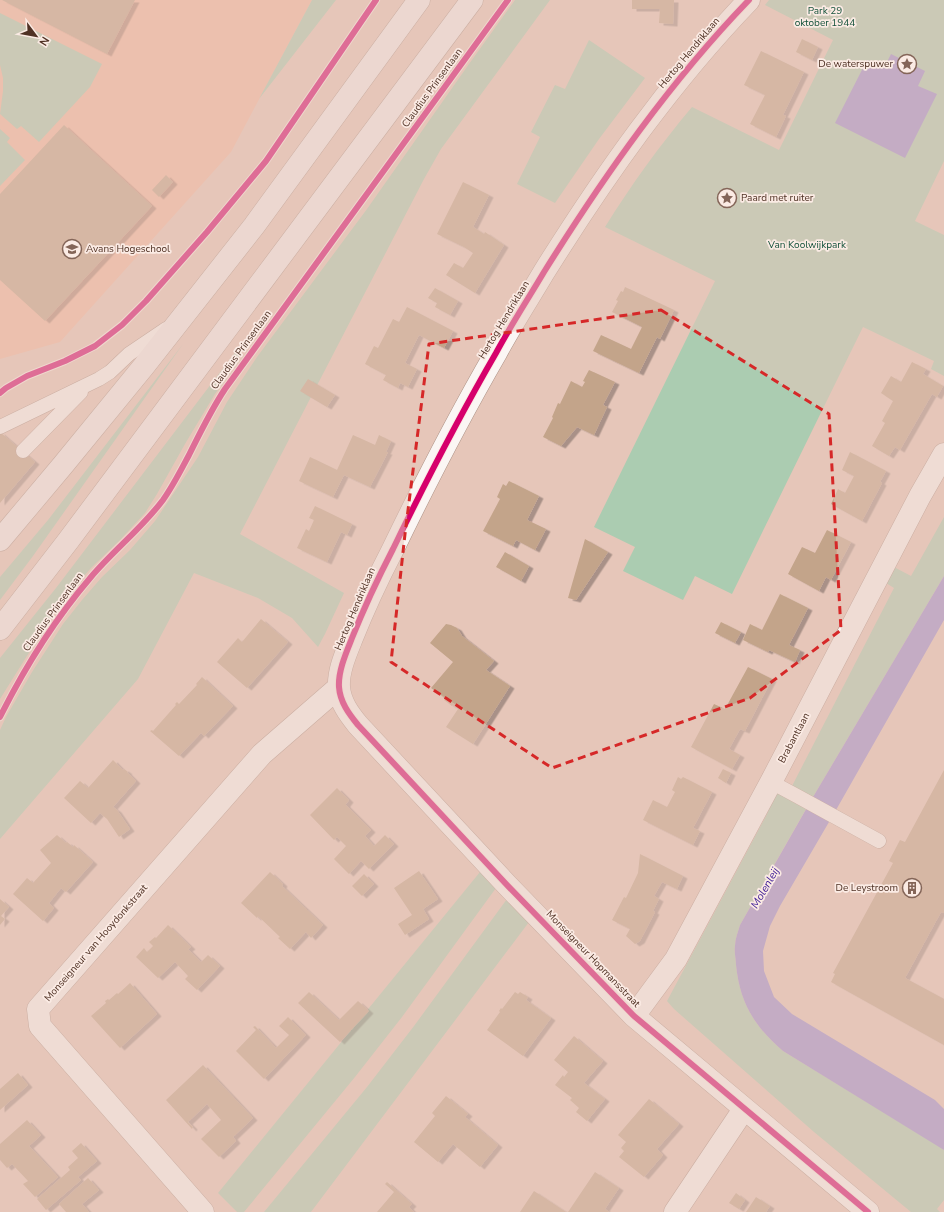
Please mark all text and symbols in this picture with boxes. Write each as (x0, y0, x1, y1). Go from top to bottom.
park label: Park 29 oktober 1944 (795, 4, 855, 30)
street label: Hertog Hendriklaan (655, 14, 723, 92)
north arrow (16, 16, 56, 56)
text: N (36, 34, 53, 49)
street label: Claudius Prinsenlaan (399, 46, 465, 130)
place icon: De waterspuwer (896, 53, 918, 75)
place label: De waterspuwer (818, 57, 893, 71)
place icon: Paard met ruiter (716, 187, 738, 209)
place label: Paard met ruiter (741, 191, 814, 205)
school or university icon: Avans Hogeschool (61, 238, 83, 260)
park label: Van Koolwijkpark (767, 238, 847, 252)
place label: Avans Hogeschool (86, 242, 170, 256)
street label: Hertog Hendriklaan (475, 278, 533, 362)
street label: Claudius Prinsenlaan (208, 308, 274, 392)
street label: Hertog Hendriklaan (331, 565, 379, 653)
street label: Claudius Prinsenlaan (20, 570, 86, 654)
street label: Brabantlaan (775, 710, 813, 766)
water label: Molenleij (747, 864, 783, 911)
building icon: De Leystroom (901, 877, 923, 899)
street label: Monseigneur van Hooydonkstraat (41, 881, 151, 1005)
place label: De Leystroom (836, 881, 898, 895)
street label: Monseigneur Hopmansstraat (543, 907, 644, 1011)

